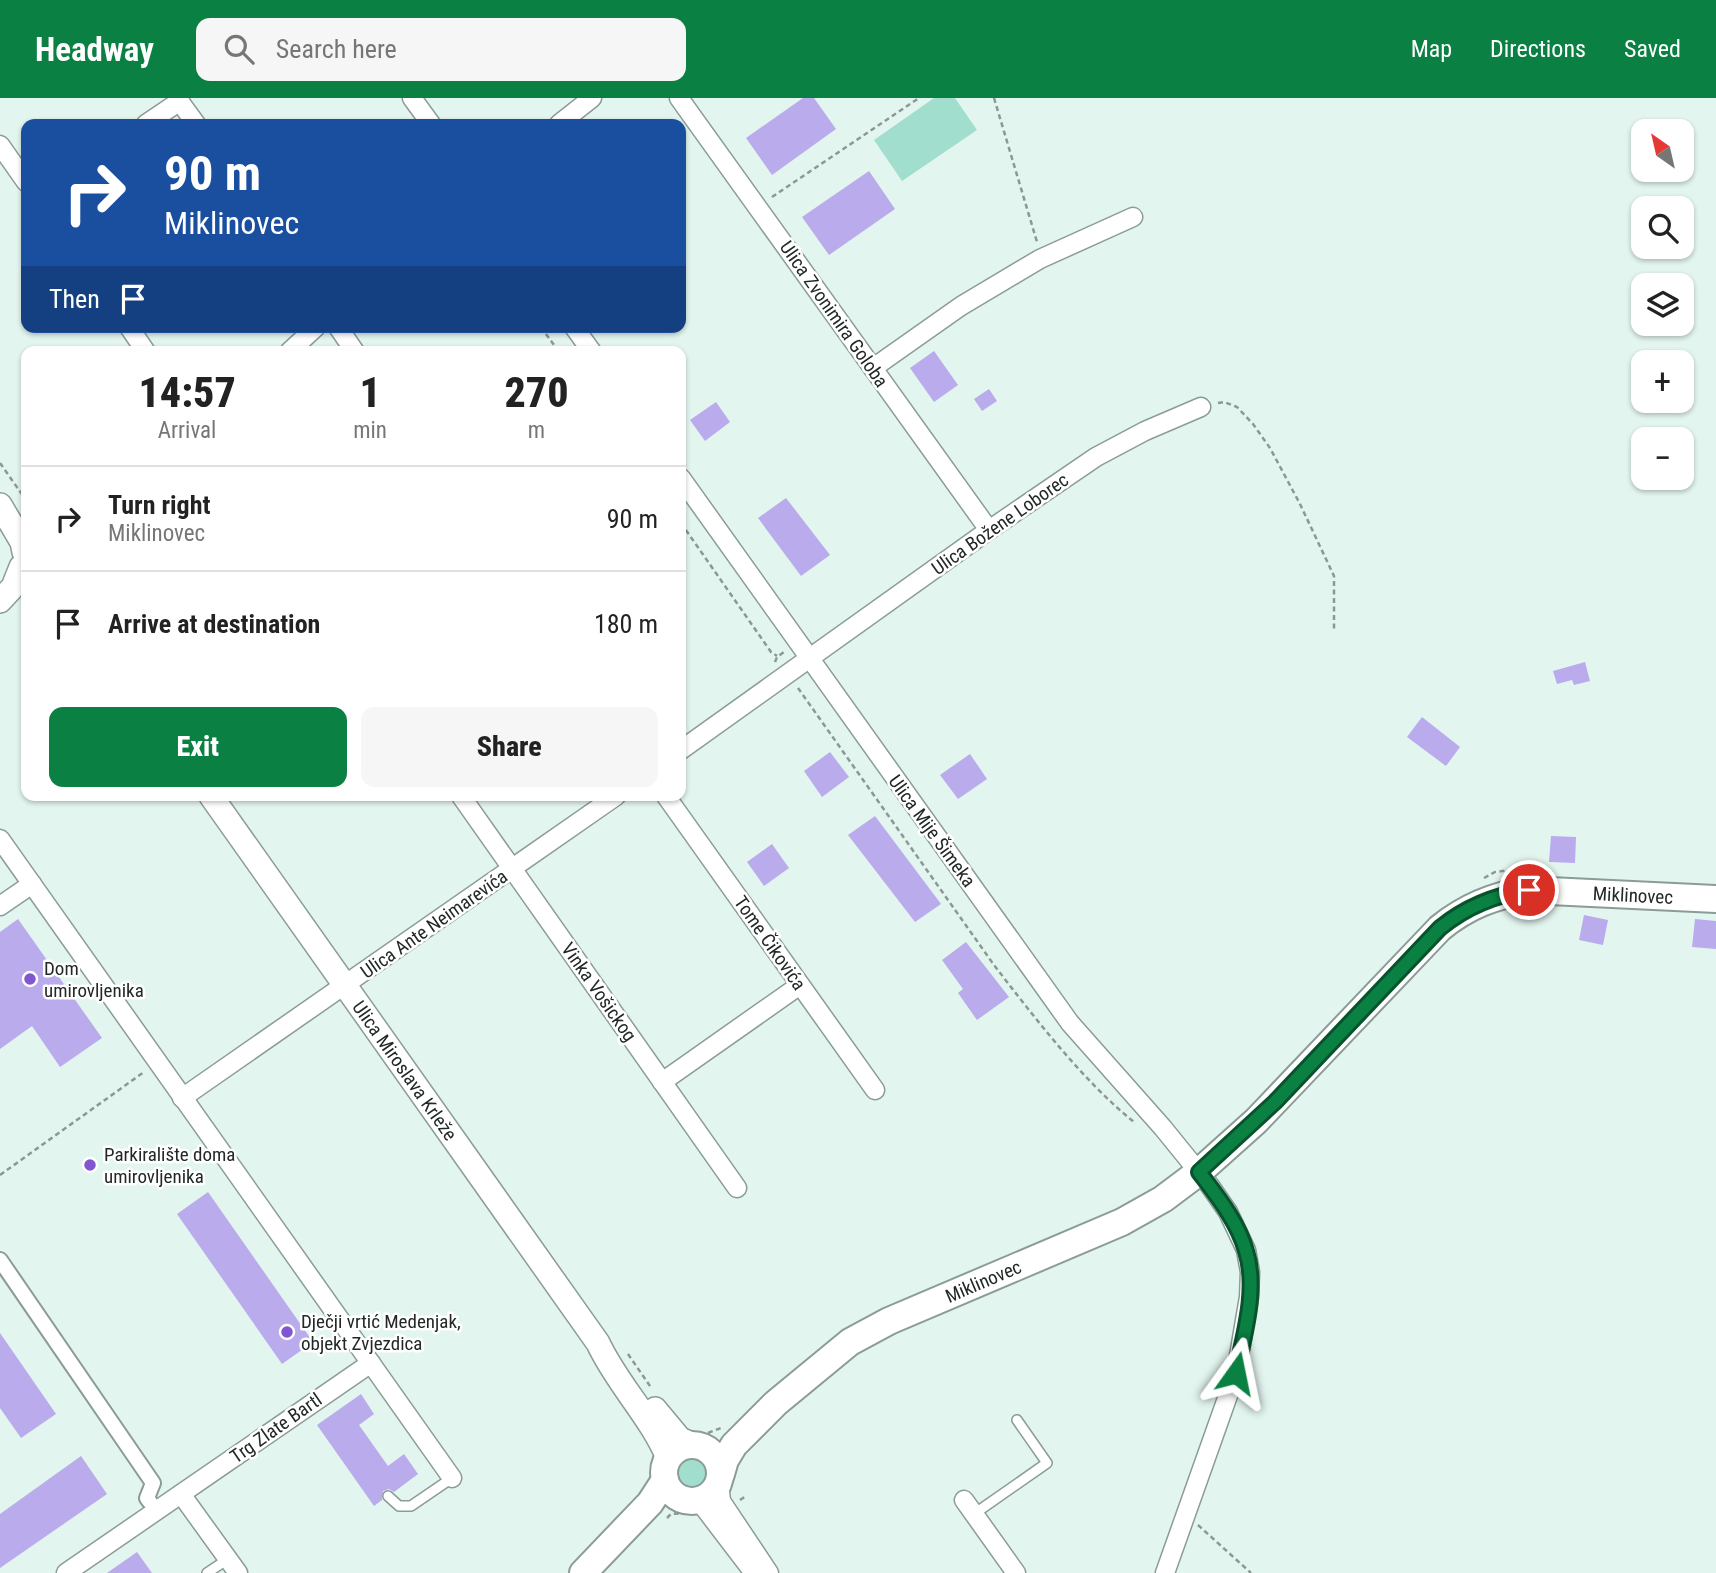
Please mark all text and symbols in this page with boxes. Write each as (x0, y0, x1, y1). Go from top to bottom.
search box (196, 18, 686, 81)
text: Headway (35, 30, 154, 69)
icon: search (220, 30, 258, 68)
text: Search here (276, 34, 397, 64)
text: Map (1411, 35, 1452, 63)
text: Directions (1490, 35, 1586, 63)
text: Saved (1624, 35, 1681, 63)
north arrow (1631, 119, 1694, 182)
map controls (1631, 119, 1694, 490)
text: 90 m (164, 145, 261, 202)
icon: right (49, 147, 140, 238)
button: search (1631, 196, 1694, 259)
text: Miklinovec (164, 204, 299, 242)
street label: Ulica Zvonimira Goloba (775, 237, 893, 391)
button: layers (1631, 273, 1694, 336)
icon: arrive (114, 280, 152, 318)
text: Then (49, 284, 100, 314)
button: + (1631, 350, 1694, 413)
text: 14:57 (138, 368, 236, 417)
text: 1 (359, 368, 381, 417)
text: 270 (504, 368, 569, 417)
text: Arrival (158, 417, 216, 444)
text: min (353, 417, 387, 444)
text: m (528, 417, 545, 444)
button: − (1631, 427, 1694, 490)
street label: Ulica Božene Loborec (927, 468, 1073, 580)
text: Turn right (108, 490, 210, 520)
icon: right (49, 500, 87, 538)
text: 90 m (607, 504, 658, 534)
text: Miklinovec (108, 520, 205, 547)
icon: arrive (49, 605, 87, 643)
text: Arrive at destination (108, 609, 320, 639)
text: 180 m (594, 609, 658, 639)
button: Exit (49, 707, 347, 787)
button: Share (361, 707, 658, 787)
street label: Ulica Mije Šimeka (884, 770, 980, 892)
pin (1499, 860, 1559, 920)
street label: Ulica Ante Neimarevića (356, 865, 512, 983)
icon: arrive (1510, 871, 1548, 909)
street label: Miklinovec (1592, 882, 1674, 908)
street label: Tome Čikovića (729, 892, 811, 994)
street label: Vinka Vošickog (557, 938, 641, 1046)
place label: Dom umirovljenika (44, 957, 144, 1002)
marker: Dom umirovljenika (22, 971, 38, 987)
street label: Ulica Miroslava Krleže (348, 996, 462, 1145)
place label: Parkiralište doma umirovljenika (104, 1143, 235, 1188)
marker: Parkiralište doma umirovljenika (82, 1157, 98, 1173)
street label: Miklinovec (942, 1255, 1025, 1307)
place label: Dječji vrtić Medenjak, objekt Zvjezdica (301, 1310, 461, 1355)
marker: Dječji vrtić Medenjak, objekt Zvjezdica (279, 1324, 295, 1340)
position arrow (1199, 1336, 1273, 1410)
street label: Trg Zlate Bartl (226, 1388, 326, 1468)

